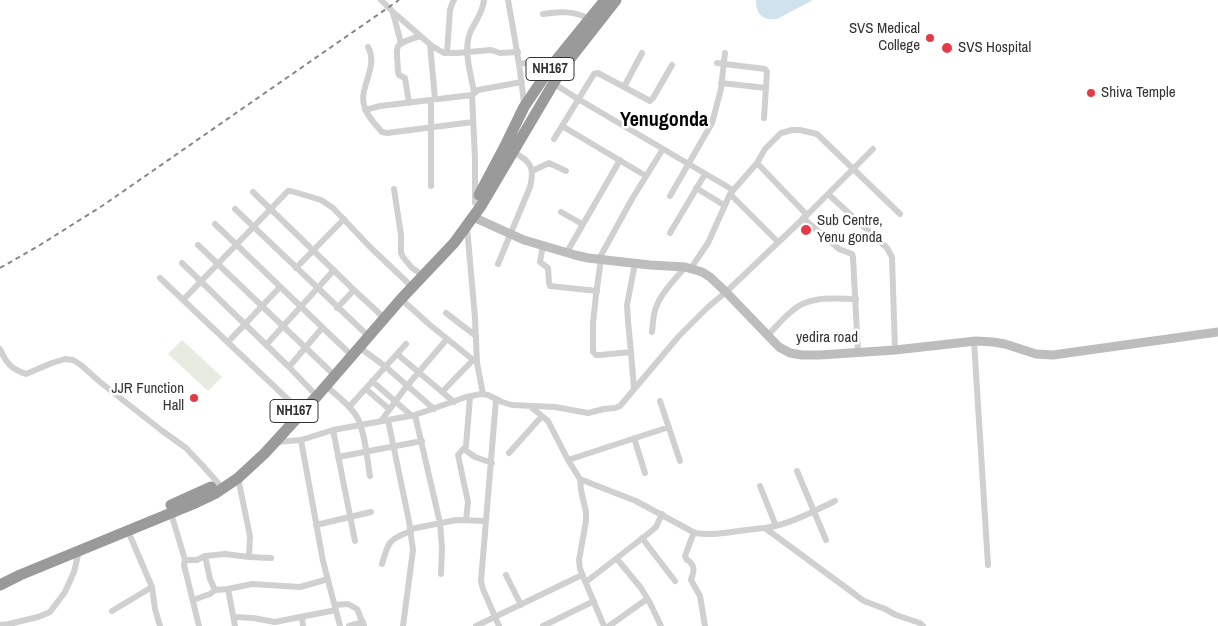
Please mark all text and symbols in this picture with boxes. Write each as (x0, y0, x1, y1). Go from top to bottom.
place label: SVS Medical College (849, 20, 920, 55)
marker: SVS Medical College (924, 32, 936, 44)
place label: SVS Hospital (958, 39, 1031, 57)
marker: SVS Hospital (940, 41, 954, 55)
road number: NH167 (526, 58, 574, 80)
place label: Shiva Temple (1101, 84, 1176, 102)
marker: Shiva Temple (1085, 87, 1097, 99)
district label: Yenugonda (620, 109, 708, 133)
place label: Sub Centre, Yenu gonda (817, 212, 883, 247)
marker: Sub Centre, Yenu gonda (799, 223, 813, 237)
street label: yedira road (796, 329, 858, 347)
place label: JJR Function Hall (112, 380, 184, 415)
marker: JJR Function Hall (188, 392, 200, 404)
road number: NH167 (270, 400, 318, 422)

